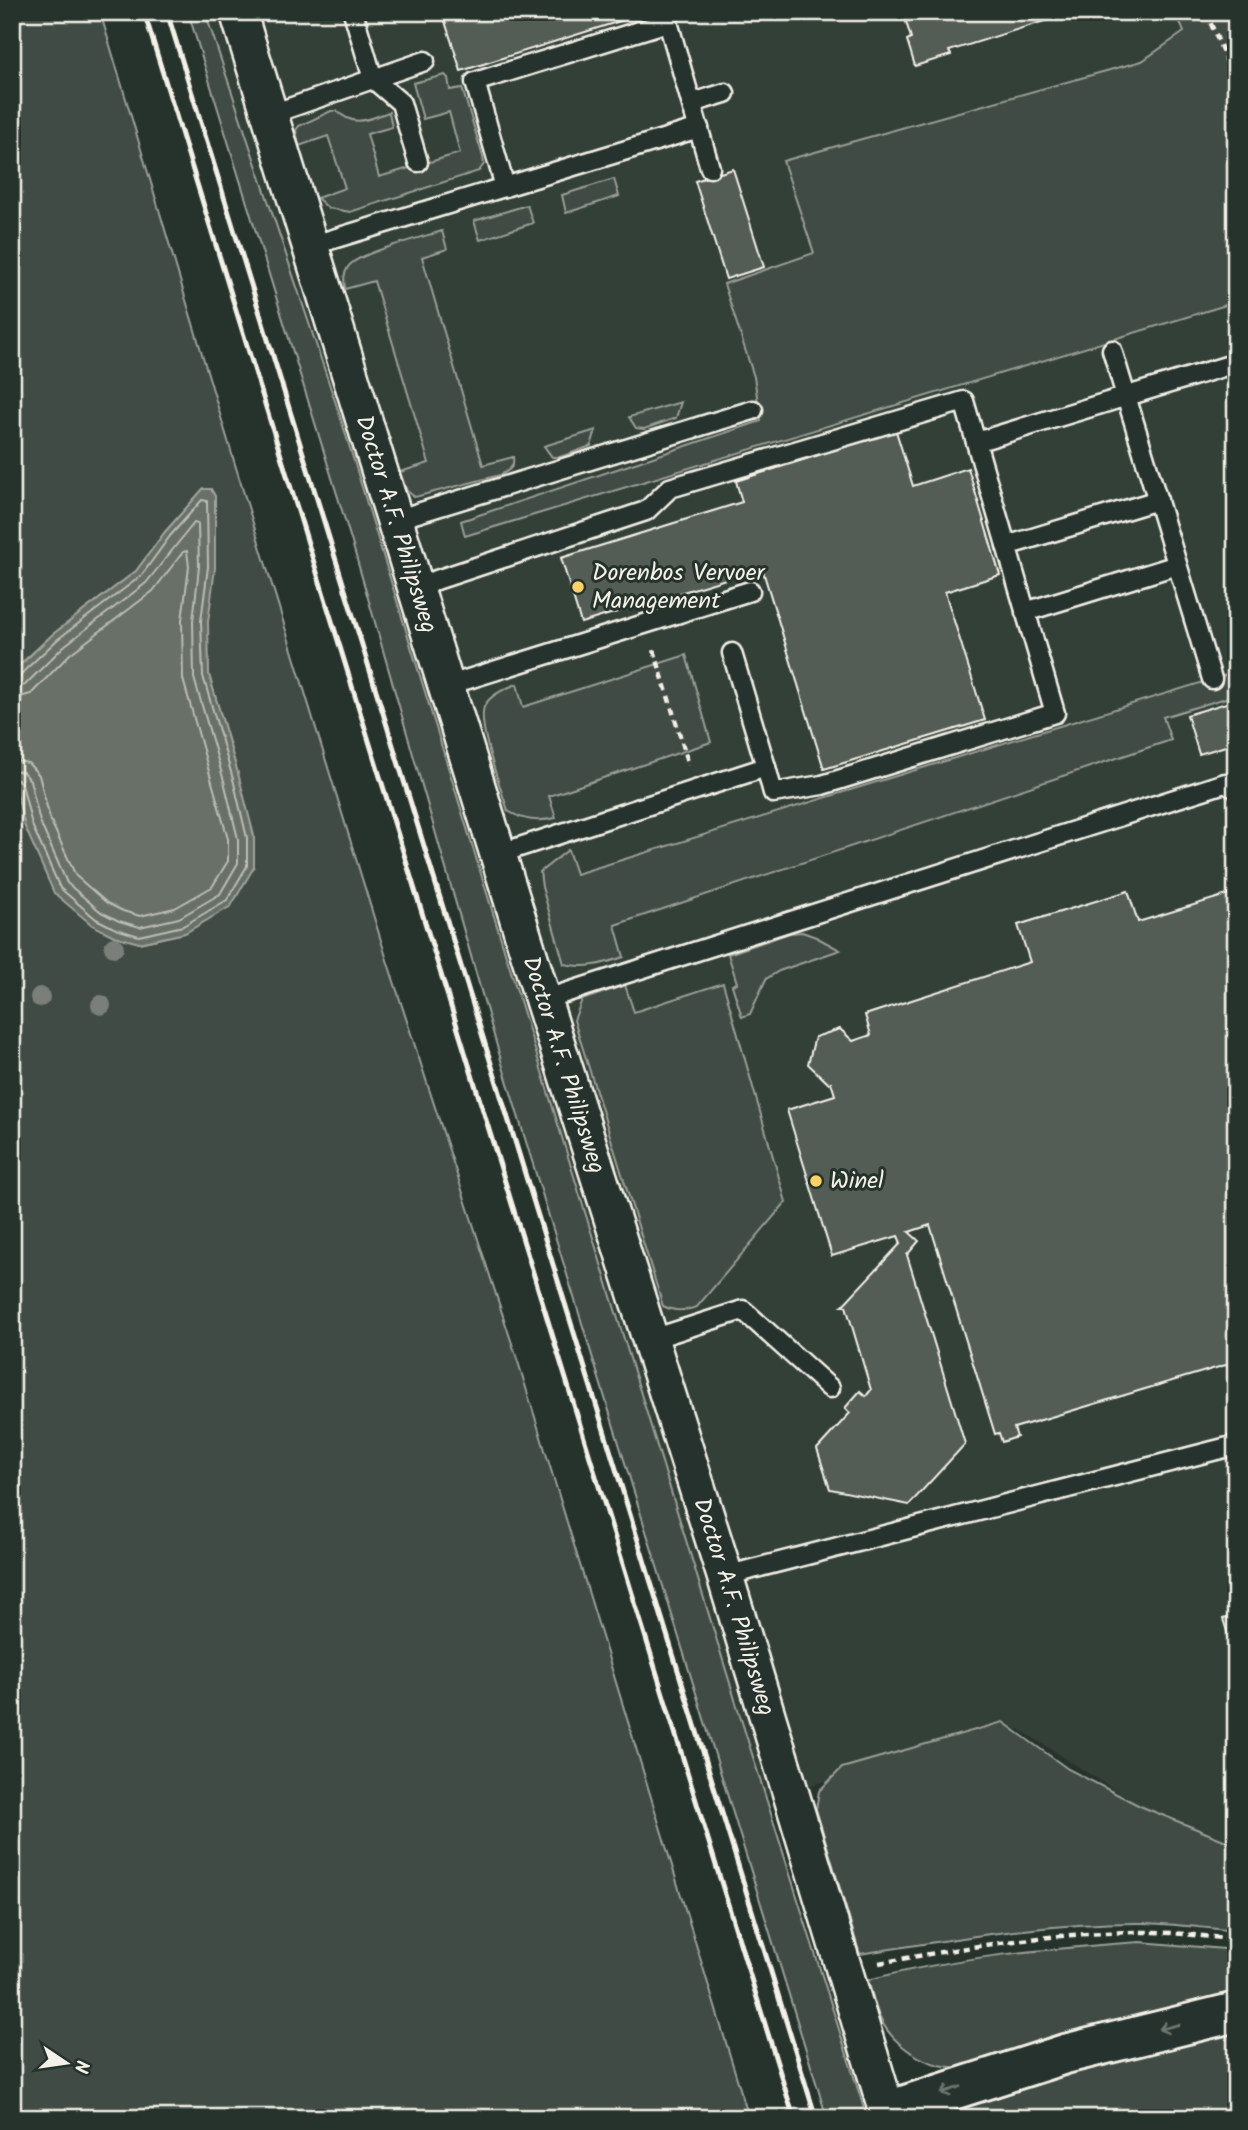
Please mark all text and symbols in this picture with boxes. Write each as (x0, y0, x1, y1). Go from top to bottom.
street label: Doctor A.F. Philipsweg (344, 410, 448, 638)
place label: Dorenbos Vervoer Management (592, 554, 767, 621)
marker: Dorenbos Vervoer Management (570, 579, 586, 595)
street label: Doctor A.F. Philipsweg (511, 951, 616, 1179)
place label: Winel (830, 1162, 884, 1201)
marker: Winel (808, 1173, 824, 1189)
street label: Doctor A.F. Philipsweg (682, 1493, 786, 1721)
one-way arrow (1158, 2021, 1181, 2034)
north arrow (32, 2028, 102, 2098)
text: N (65, 2057, 97, 2076)
one-way arrow (940, 2085, 962, 2098)

